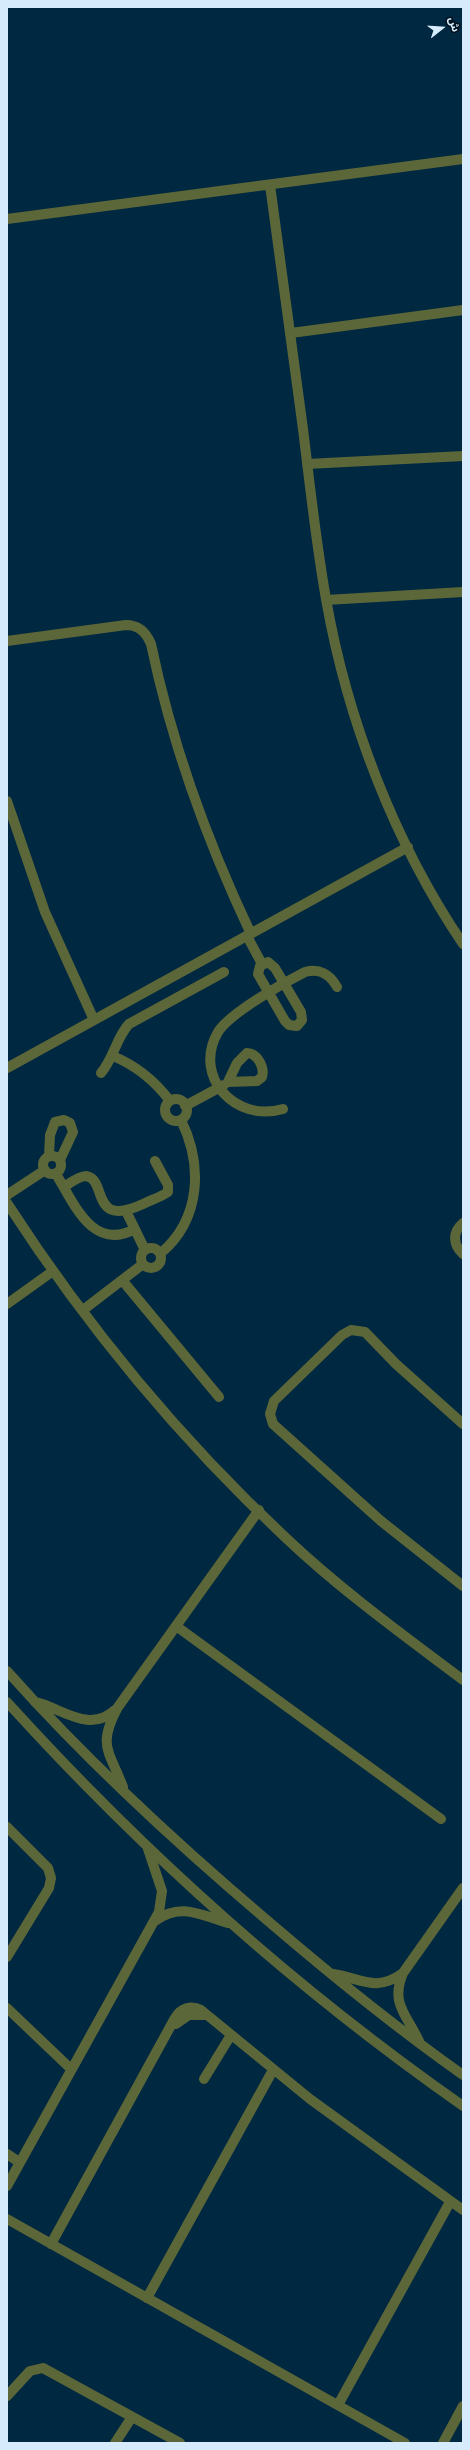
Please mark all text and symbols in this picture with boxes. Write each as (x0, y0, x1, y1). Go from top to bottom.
north arrow (422, 8, 462, 48)
text: ش (445, 15, 463, 34)

